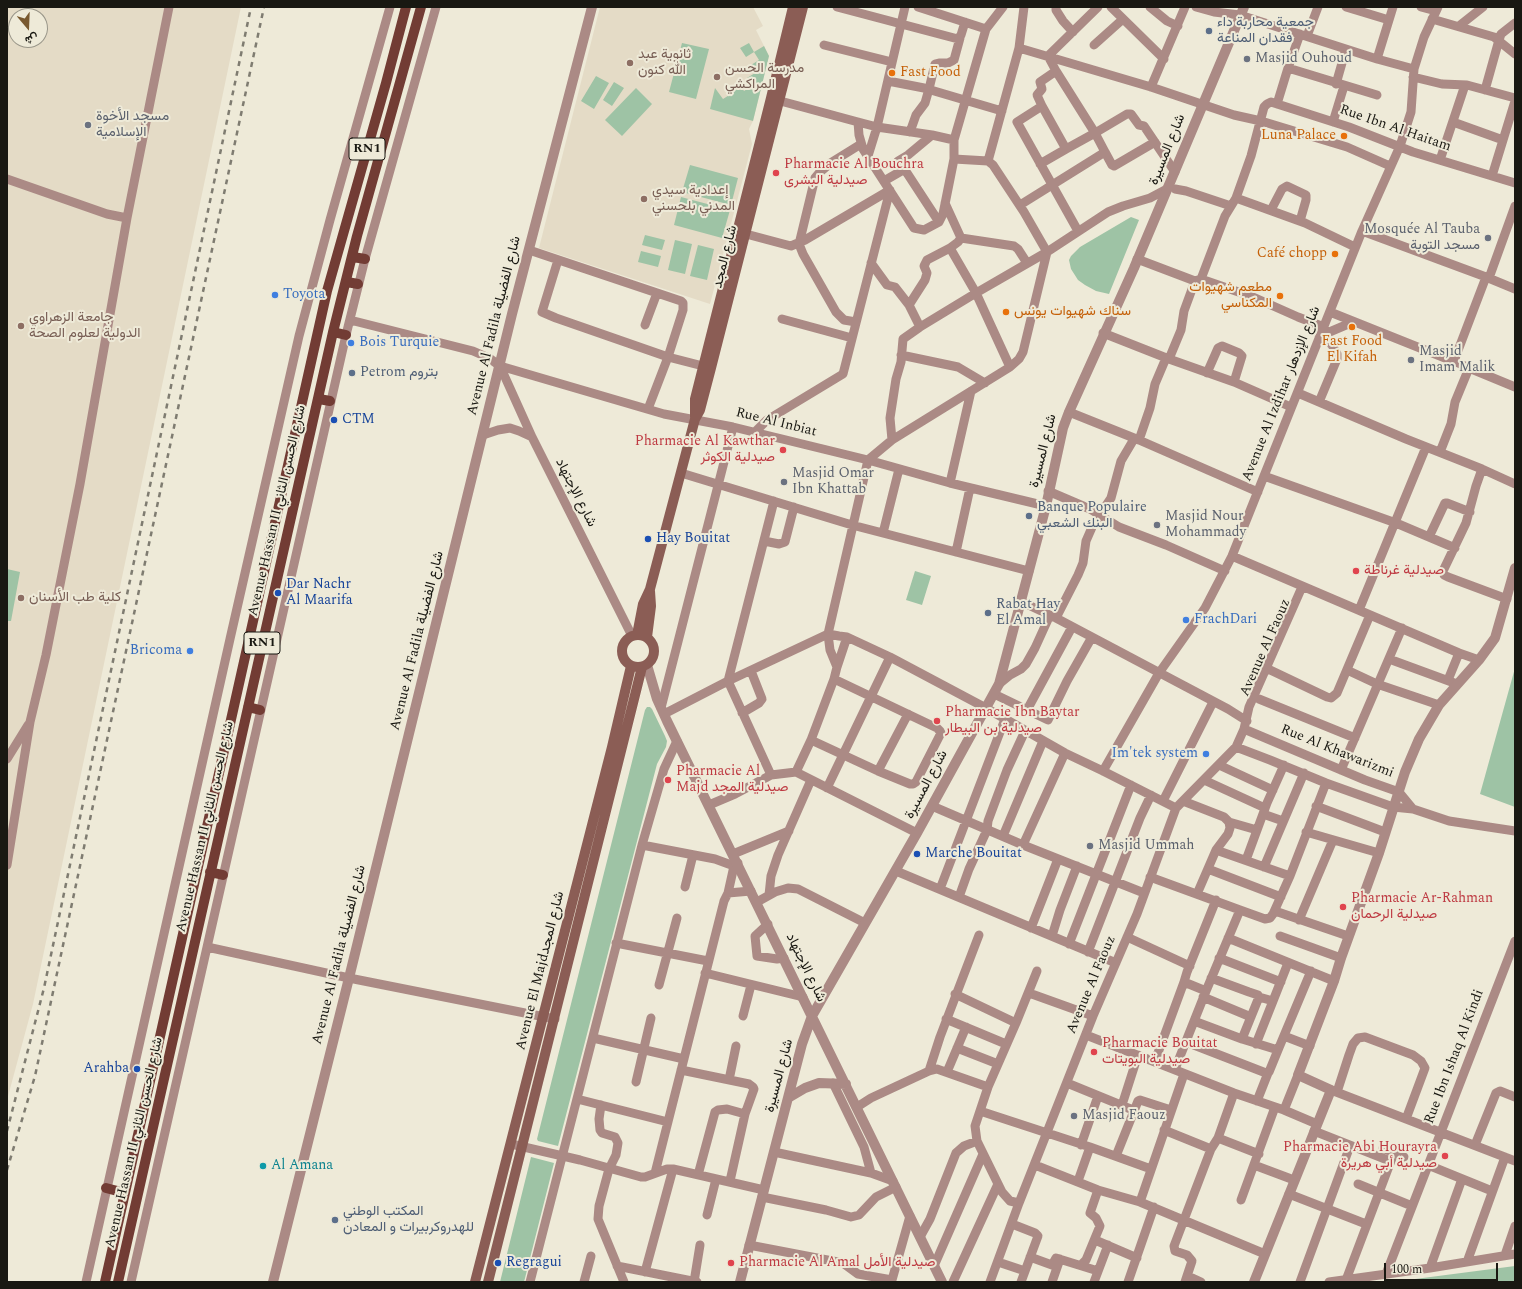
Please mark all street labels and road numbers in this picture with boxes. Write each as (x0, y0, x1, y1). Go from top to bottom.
street label: Rue Ibn Al Haitam (1337, 102, 1453, 156)
street label: شارع المسيرة (1146, 112, 1190, 188)
road number: RN1 (349, 138, 385, 160)
street label: شارع المجد (710, 224, 742, 290)
street label: Avenue Al Fadila شارع الفضيلة (465, 235, 525, 417)
street label: Avenue Al Izdihar شارع الإزدهار (1239, 304, 1325, 484)
street label: Avenue Hassan II شارع الحسن الثاني (246, 404, 310, 618)
street label: Rue Al Inbiat (734, 405, 818, 441)
street label: شارع المسيرة (1027, 412, 1061, 490)
street label: شارع الإجتهاد (551, 456, 599, 530)
street label: Avenue Al Fadila شارع الفضيلة (388, 550, 448, 732)
street label: Avenue Al Faouz (1237, 597, 1295, 699)
road number: RN1 (244, 632, 280, 654)
street label: Avenue Hassan II شارع الحسن الثاني (174, 720, 238, 934)
street label: Rue Al Khawarizmi (1278, 722, 1396, 782)
street label: شارع المسيرة (902, 748, 952, 822)
street label: Avenue Al Fadila شارع الفضيلة (310, 864, 370, 1046)
street label: Avenue El Majdشارع المجد (513, 890, 569, 1052)
street label: شارع الإجتهاد (781, 931, 829, 1005)
street label: Avenue Al Faouz (1064, 933, 1120, 1037)
street label: Rue Ibn Ishaq Al Kindi (1422, 987, 1488, 1127)
street label: Avenue Hassan II شارع الحسن الثاني (103, 1036, 167, 1250)
street label: شارع المسيرة (762, 1038, 798, 1114)

